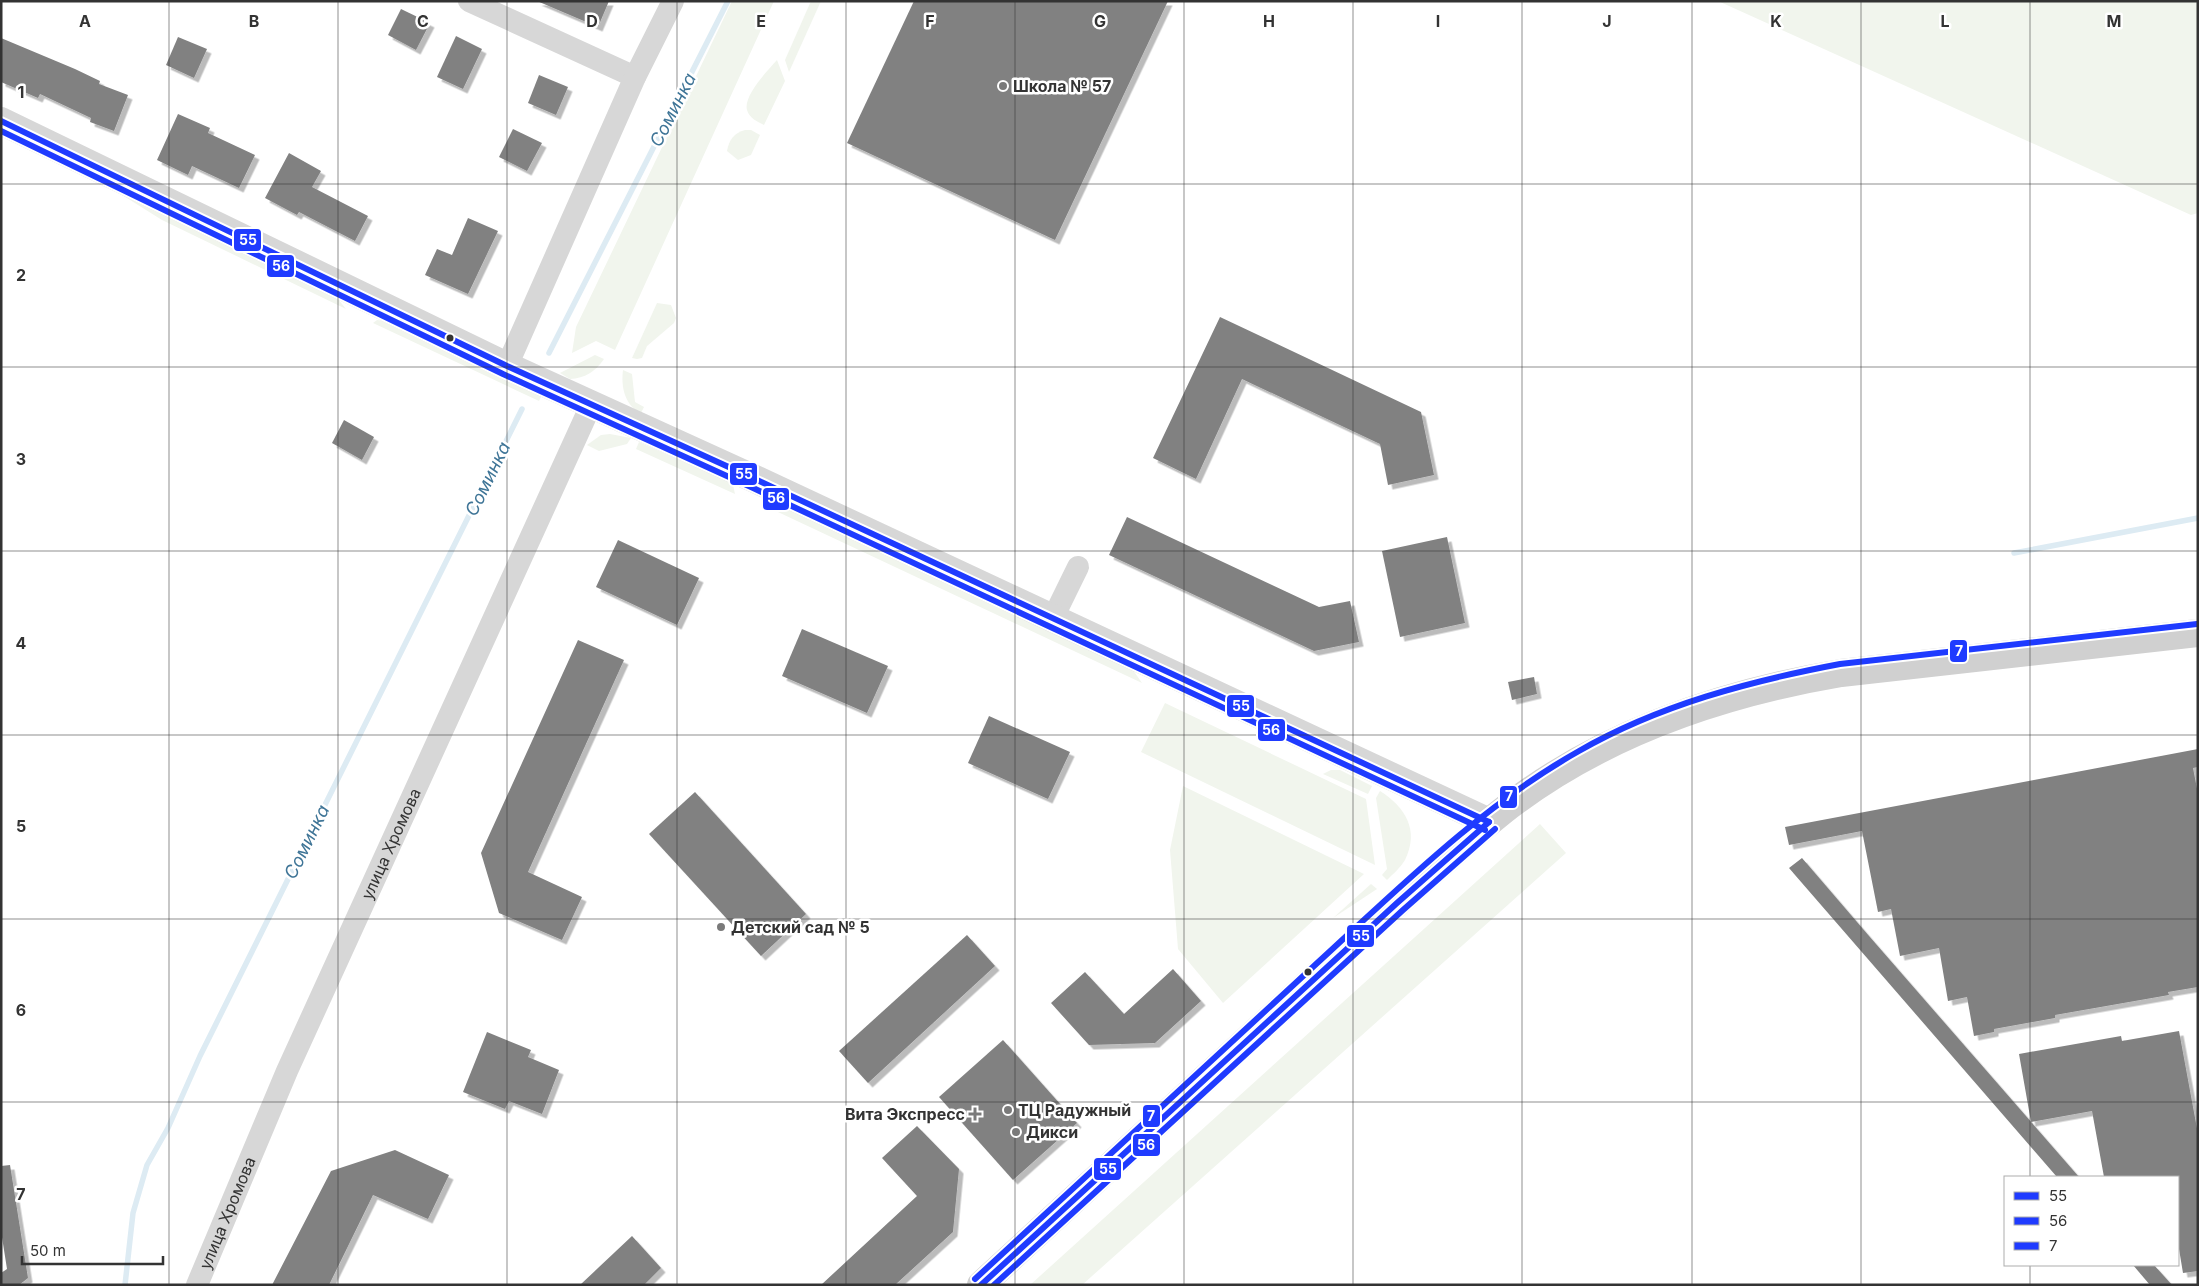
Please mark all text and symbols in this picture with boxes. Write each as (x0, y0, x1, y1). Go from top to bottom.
text: A (79, 11, 91, 31)
text: B (249, 11, 259, 31)
text: C (417, 11, 429, 31)
text: D (586, 11, 598, 31)
text: E (756, 11, 766, 31)
text: F (925, 11, 935, 31)
text: G (1094, 11, 1106, 31)
text: H (1263, 11, 1275, 31)
text: I (1436, 11, 1440, 31)
text: J (1602, 11, 1612, 31)
text: K (1770, 11, 1782, 31)
text: L (1940, 11, 1950, 31)
text: M (2107, 11, 2121, 31)
water label: Соминка (645, 69, 700, 150)
place label: Школа № 57 (1013, 76, 1111, 96)
marker: Школа № 57 (997, 80, 1009, 92)
text: 1 (18, 82, 24, 102)
line badge: 55 (233, 228, 262, 252)
text: 55 (239, 231, 257, 248)
line badge: 56 (266, 254, 295, 278)
text: 56 (272, 257, 290, 274)
text: 2 (16, 265, 26, 285)
unlabelled marker (445, 333, 455, 343)
water label: Соминка (461, 438, 515, 519)
text: 3 (16, 449, 26, 469)
line badge: 55 (729, 462, 758, 486)
text: 55 (735, 465, 753, 482)
line badge: 56 (762, 487, 790, 511)
text: 56 (767, 489, 785, 506)
text: 4 (16, 633, 27, 653)
line badge: 7 (1949, 639, 1968, 663)
text: 7 (1955, 642, 1963, 659)
line badge: 55 (1226, 694, 1255, 718)
text: 55 (1232, 697, 1250, 714)
line badge: 56 (1257, 718, 1286, 742)
text: 56 (1262, 721, 1280, 738)
street label: улица Хромова (357, 785, 425, 903)
line badge: 7 (1499, 785, 1518, 809)
text: 7 (1505, 787, 1513, 804)
water label: Соминка (280, 801, 334, 882)
text: 5 (16, 816, 26, 836)
place label: Детский сад № 5 (731, 917, 870, 937)
marker: Детский сад № 5 (715, 921, 727, 933)
line badge: 55 (1346, 924, 1375, 948)
text: 55 (1352, 927, 1370, 944)
unlabelled marker (1303, 967, 1313, 977)
text: 6 (16, 1000, 26, 1020)
place label: ТЦ Радужный (1018, 1100, 1131, 1120)
place label: Вита Экспресс (845, 1104, 965, 1124)
marker: ТЦ Радужный (1002, 1104, 1014, 1116)
line badge: 7 (1142, 1104, 1161, 1128)
text: 7 (1147, 1107, 1155, 1124)
marker: Вита Экспресс (969, 1108, 981, 1120)
place label: Дикси (1026, 1122, 1078, 1142)
marker: Дикси (1010, 1126, 1022, 1138)
line badge: 56 (1132, 1133, 1161, 1157)
text: 56 (1137, 1136, 1155, 1153)
street label: улица Хромова (195, 1154, 260, 1272)
line badge: 55 (1093, 1157, 1122, 1181)
text: 55 (1099, 1160, 1117, 1177)
legend (2004, 1176, 2179, 1266)
text: 7 (16, 1184, 26, 1204)
text: 55 (2049, 1186, 2067, 1205)
text: 56 (2049, 1211, 2067, 1230)
scale bar (22, 1234, 164, 1266)
text: 7 (2049, 1236, 2058, 1255)
text: 50 m (30, 1241, 66, 1260)

